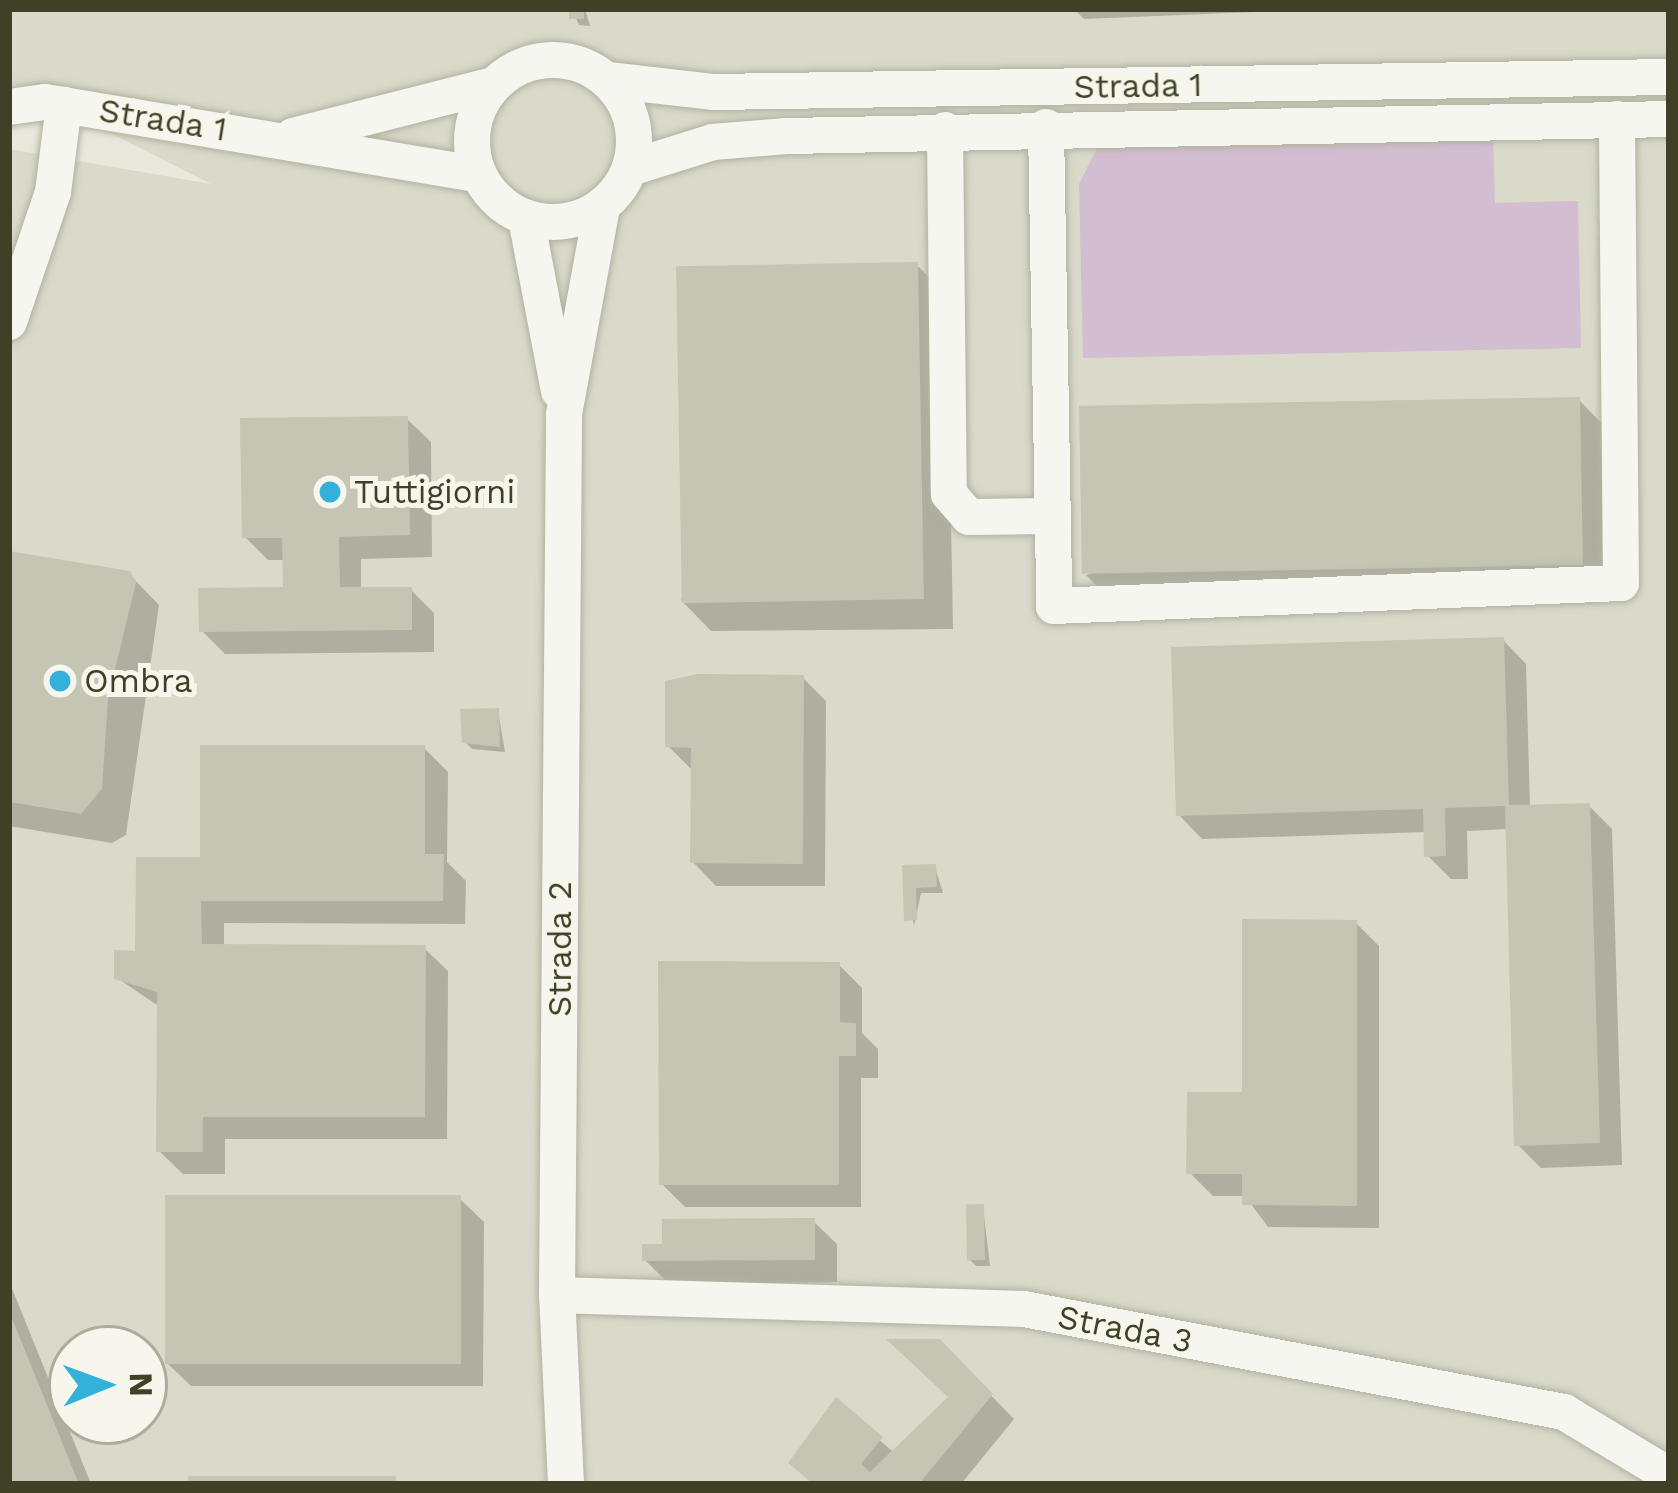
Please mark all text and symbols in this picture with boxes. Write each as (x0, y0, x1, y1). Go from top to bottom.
street label: Strada 1 (1073, 65, 1203, 107)
street label: Strada 1 (96, 90, 230, 150)
place label: Tuttigiorni (354, 472, 515, 512)
marker: Tuttigiorni (317, 479, 343, 505)
place label: Ombra (84, 661, 192, 701)
marker: Ombra (47, 668, 73, 694)
street label: Strada 2 (540, 881, 580, 1017)
street label: Strada 3 (1054, 1297, 1196, 1361)
north arrow (48, 1325, 168, 1445)
text: N (122, 1372, 161, 1397)

